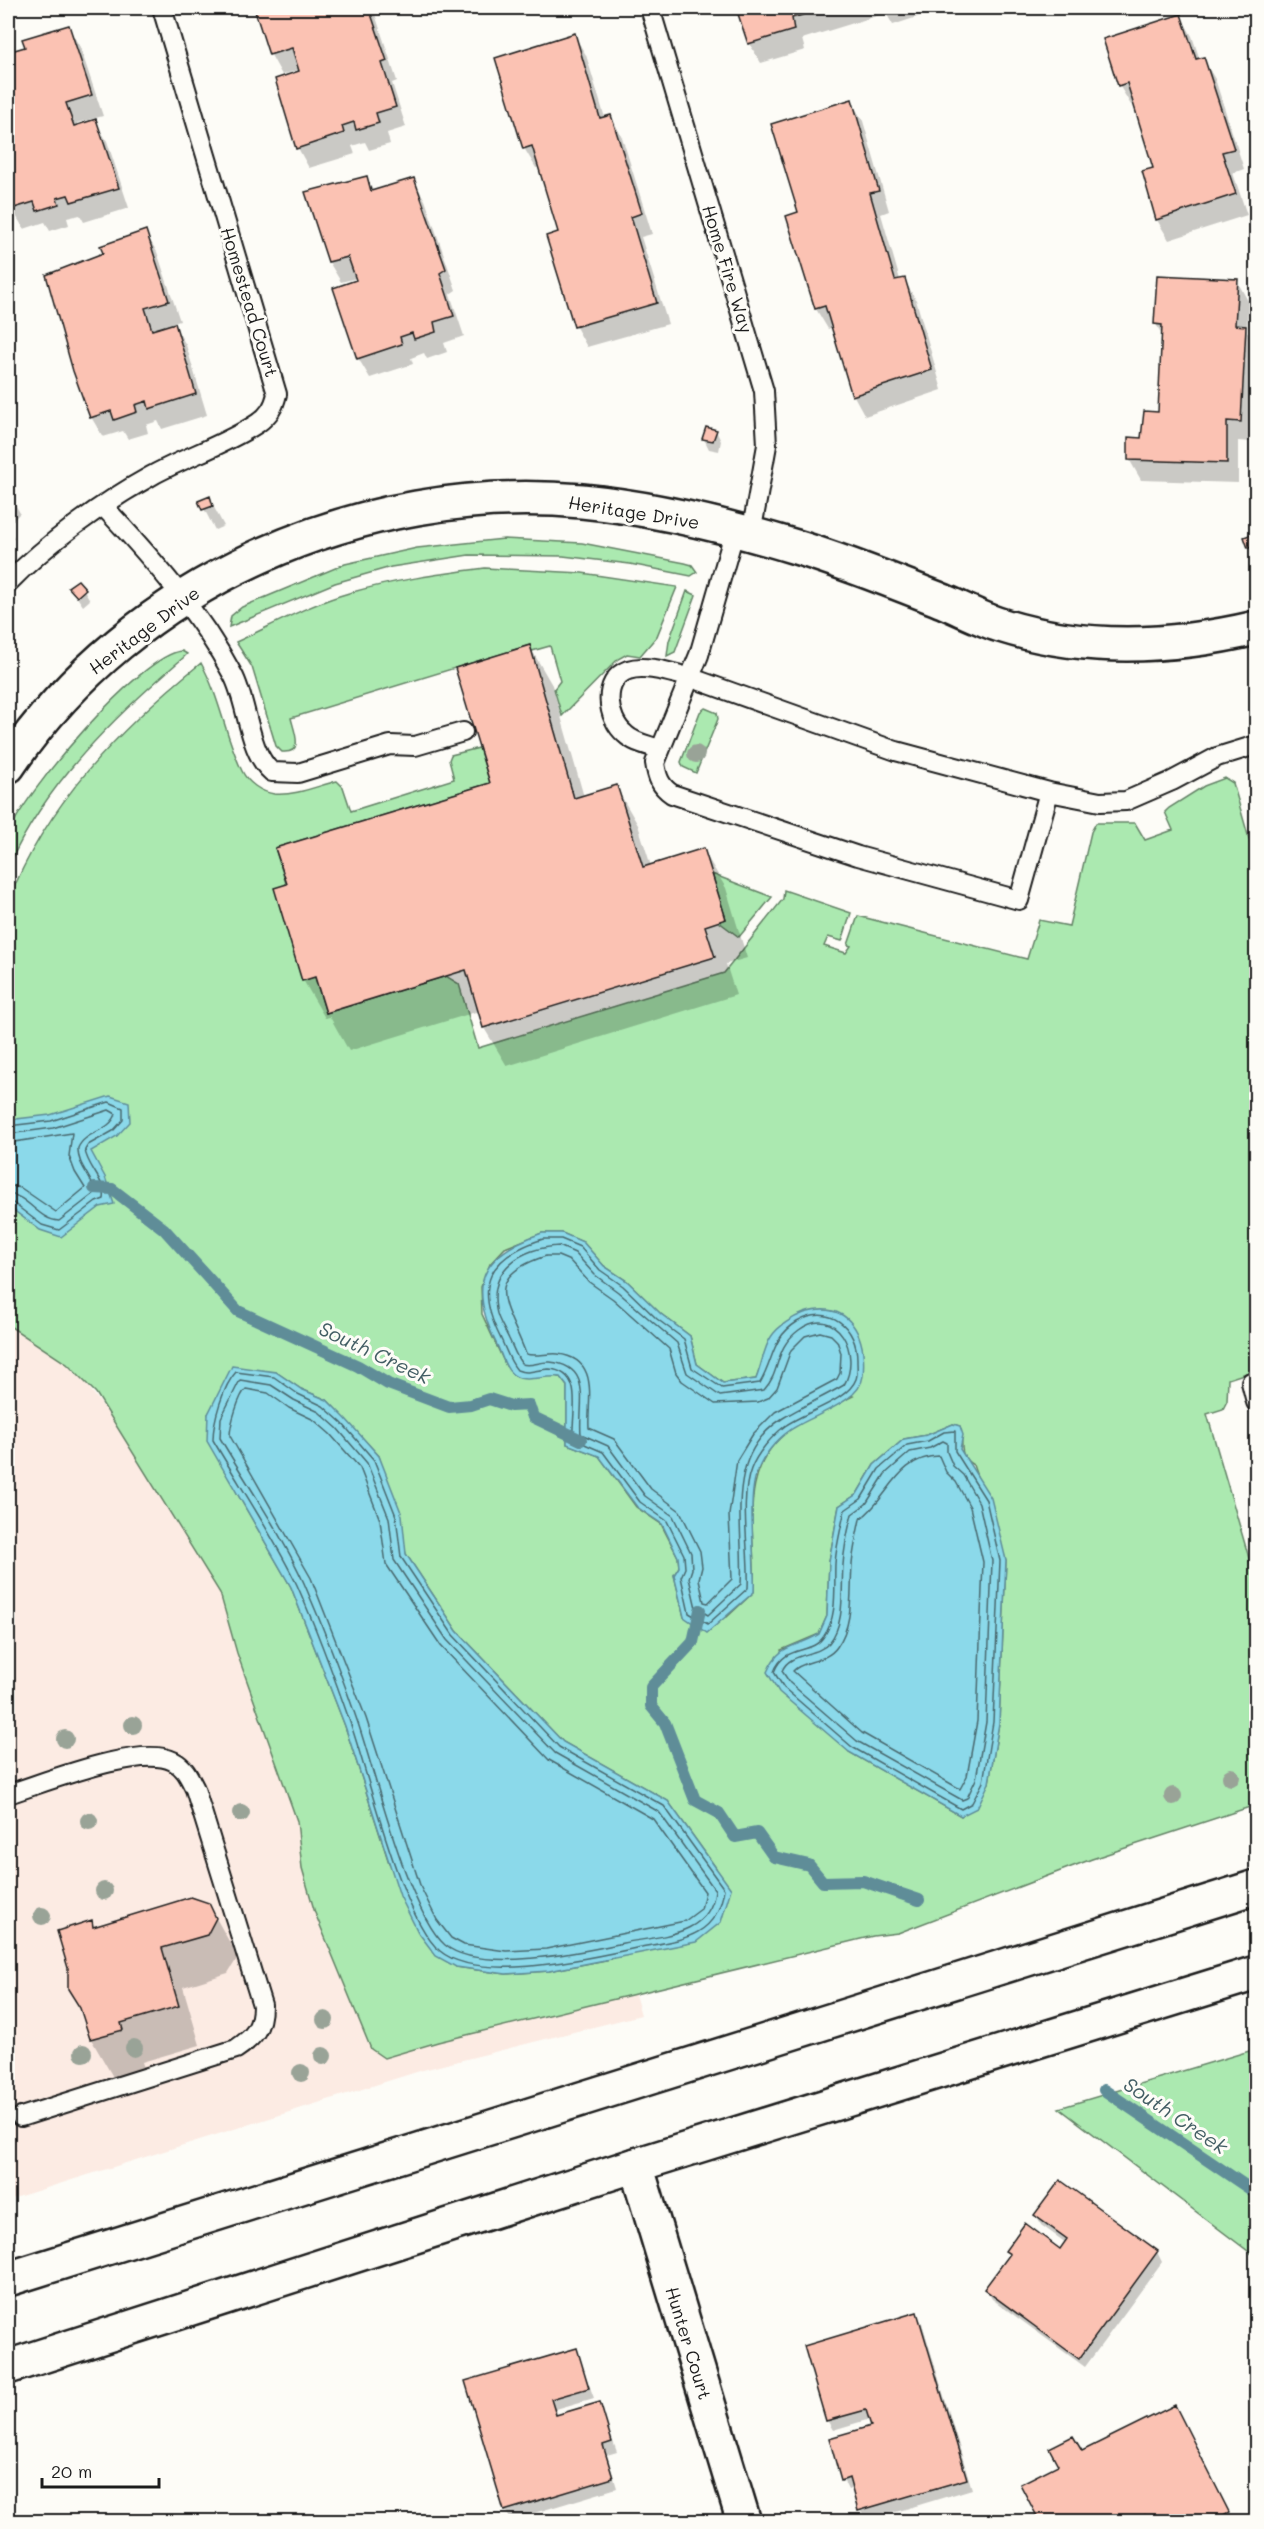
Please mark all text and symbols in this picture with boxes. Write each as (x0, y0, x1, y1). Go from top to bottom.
street label: Home Fire Way (697, 202, 759, 336)
street label: Homestead Court (216, 224, 284, 380)
street label: Heritage Drive (567, 490, 701, 534)
street label: Heritage Drive (84, 581, 204, 679)
water label: South Creek (315, 1315, 435, 1389)
water label: South Creek (1119, 2071, 1233, 2160)
street label: Hunter Court (660, 2284, 718, 2402)
scale bar (42, 2451, 159, 2489)
text: 20 m (51, 2459, 92, 2483)

